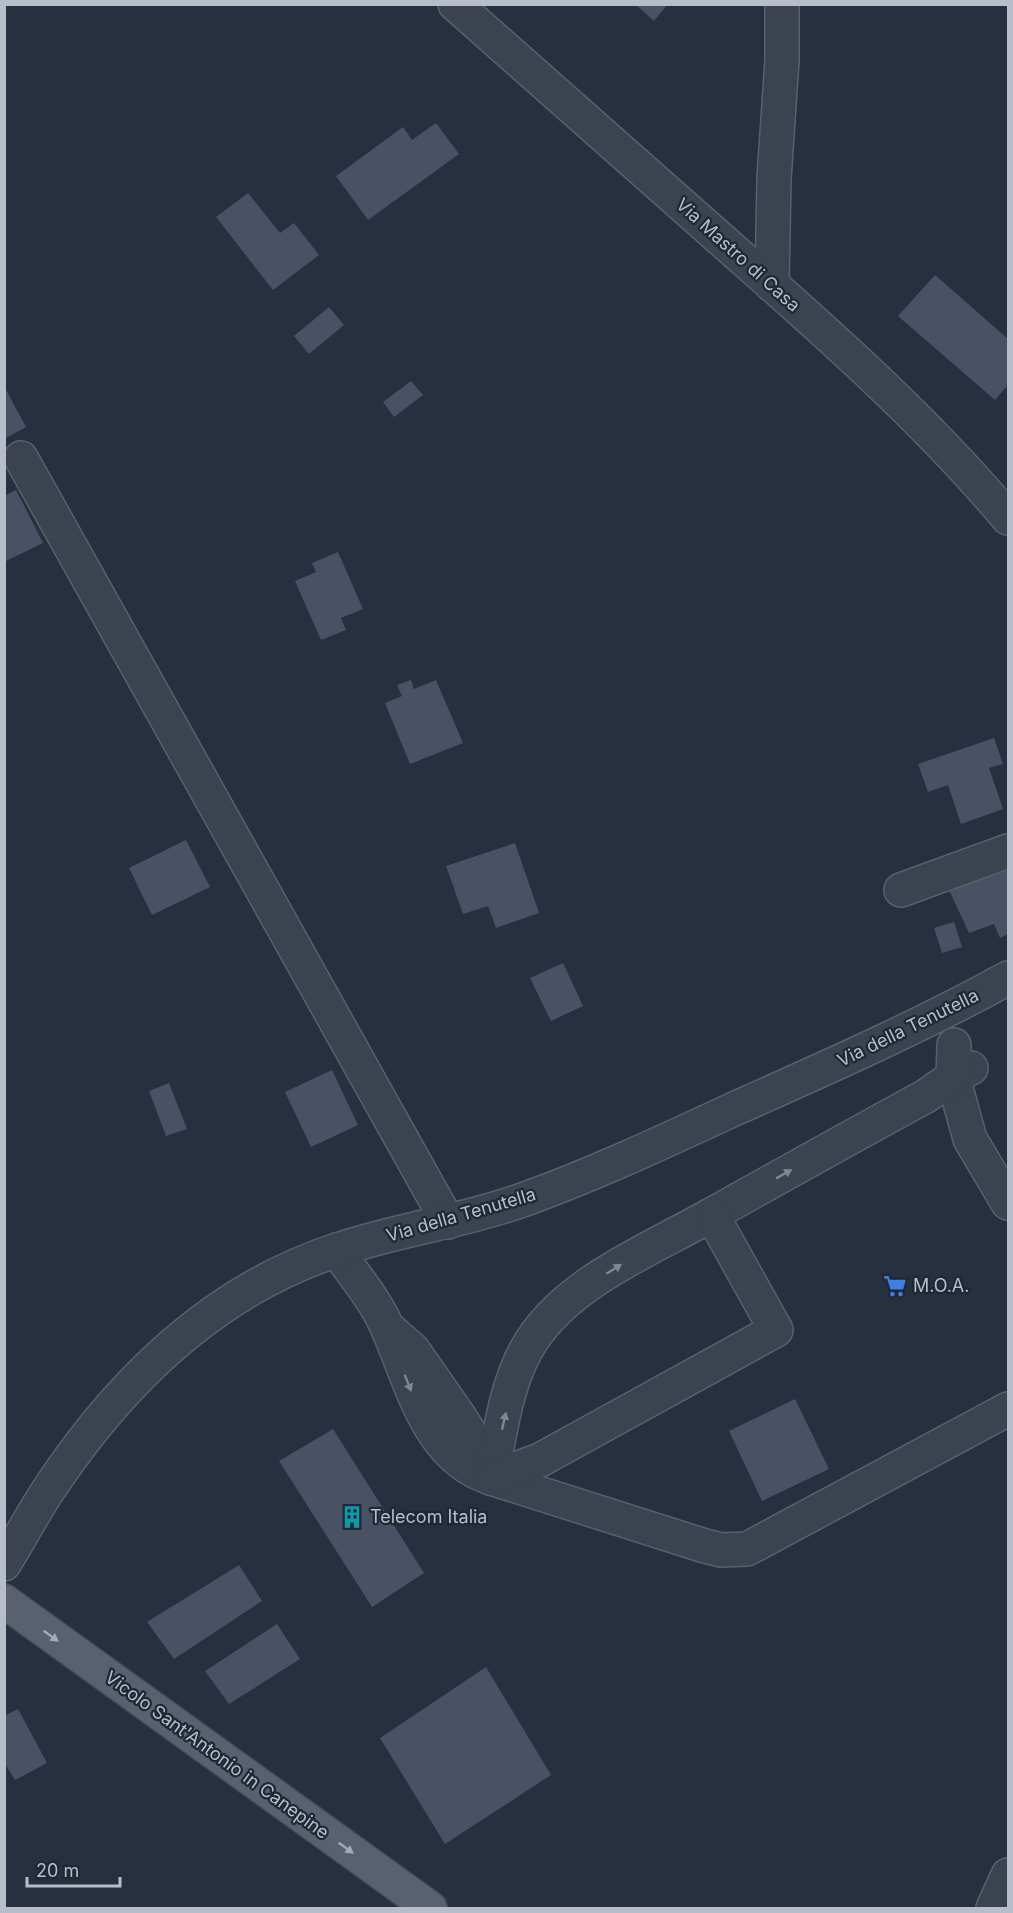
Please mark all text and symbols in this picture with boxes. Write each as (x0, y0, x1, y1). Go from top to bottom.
street label: Via Mastro di Casa (672, 194, 805, 316)
street label: Via della Tenutella (834, 984, 982, 1071)
one-way arrow (775, 1169, 792, 1179)
street label: Via della Tenutella (384, 1183, 538, 1246)
one-way arrow (606, 1264, 622, 1275)
supermarket icon: M.O.A. (882, 1273, 908, 1299)
place label: M.O.A. (913, 1275, 969, 1296)
one-way arrow (404, 1374, 413, 1392)
one-way arrow (499, 1411, 509, 1430)
building icon: Telecom Italia (339, 1504, 365, 1530)
place label: Telecom Italia (370, 1506, 487, 1527)
one-way arrow (43, 1630, 59, 1642)
street label: Vicolo Sant'Antonio in Canepine (101, 1666, 333, 1843)
one-way arrow (337, 1842, 353, 1854)
scale bar (27, 1850, 120, 1888)
text: 20 m (36, 1860, 79, 1881)

